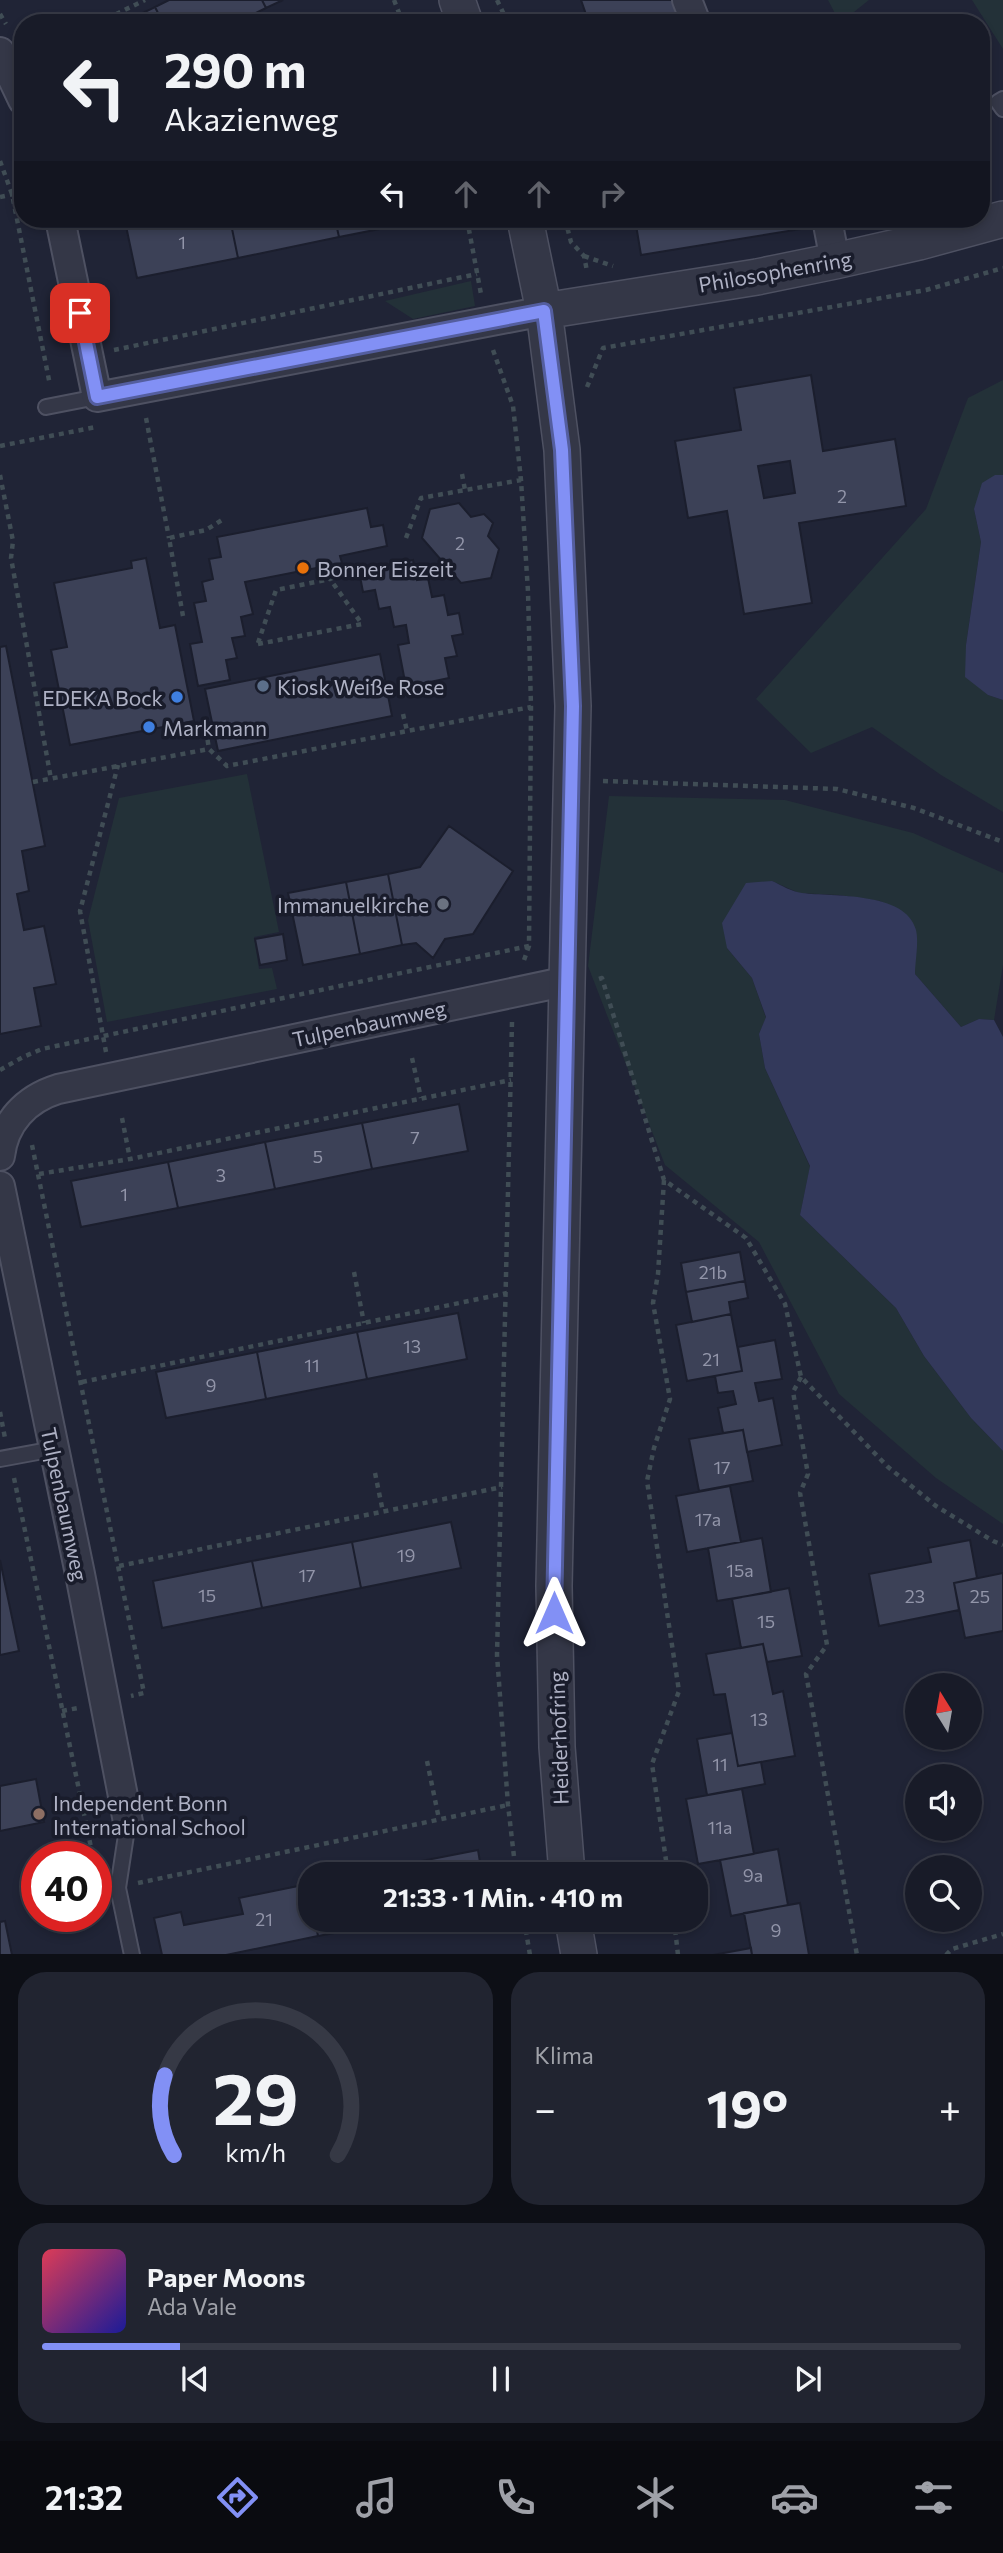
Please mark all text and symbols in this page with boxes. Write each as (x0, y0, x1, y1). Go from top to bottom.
text: 290 m (164, 38, 306, 98)
icon: left (49, 42, 140, 133)
text: Akazienweg (164, 98, 338, 138)
icon: left (374, 175, 412, 213)
icon: ahead (447, 175, 485, 213)
icon: ahead (520, 175, 558, 213)
icon: right (593, 175, 631, 213)
house number: 1 (178, 231, 186, 253)
street label: Philosophenring (696, 245, 854, 297)
pin (50, 283, 110, 343)
icon: arrive (61, 294, 99, 332)
house number: 2 (837, 485, 847, 507)
house number: 2 (455, 532, 465, 554)
place label: Bonner Eiszeit (317, 556, 454, 581)
marker: Bonner Eiszeit (295, 560, 311, 576)
place label: Kiosk Weiße Rose (277, 674, 444, 699)
marker: Kiosk Weiße Rose (255, 678, 271, 694)
place label: EDEKA Bock (42, 685, 163, 710)
marker: EDEKA Bock (169, 689, 185, 705)
place label: Markmann (163, 715, 267, 740)
marker: Markmann (141, 719, 157, 735)
place label: Immanuelkirche (277, 892, 429, 917)
marker: Immanuelkirche (435, 896, 451, 912)
street label: Tulpenbaumweg (290, 995, 448, 1051)
house number: 7 (410, 1126, 420, 1148)
house number: 5 (313, 1145, 323, 1167)
house number: 3 (216, 1164, 226, 1186)
house number: 1 (120, 1183, 128, 1205)
house number: 21b (699, 1261, 727, 1283)
house number: 13 (403, 1335, 421, 1357)
house number: 21 (702, 1348, 720, 1370)
house number: 11 (304, 1354, 320, 1376)
house number: 9 (206, 1374, 216, 1396)
street label: Tulpenbaumweg (37, 1425, 93, 1583)
house number: 17 (713, 1456, 731, 1478)
house number: 17a (695, 1508, 721, 1530)
house number: 19 (397, 1544, 415, 1566)
house number: 15a (726, 1559, 754, 1581)
house number: 17 (298, 1564, 316, 1586)
position arrow (517, 1576, 591, 1650)
house number: 15 (198, 1584, 216, 1606)
house number: 23 (905, 1585, 925, 1607)
house number: 25 (970, 1585, 990, 1607)
house number: 15 (757, 1610, 775, 1632)
street label: Heiderhofring (543, 1671, 573, 1805)
north arrow (905, 1673, 982, 1750)
map controls (905, 1673, 982, 1932)
house number: 13 (750, 1708, 768, 1730)
house number: 11 (712, 1753, 728, 1775)
button: sound (905, 1764, 982, 1841)
place label: Independent Bonn International School (53, 1790, 246, 1839)
marker: Independent Bonn International School (31, 1806, 47, 1822)
house number: 11a (708, 1816, 732, 1838)
speed limit sign: 40 (21, 1841, 112, 1932)
button: search (905, 1855, 982, 1932)
house number: 9a (743, 1864, 763, 1886)
text: 21:33 · 1 Min. · 410 m (383, 1881, 623, 1912)
house number: 21 (255, 1908, 273, 1930)
house number: 9 (771, 1919, 781, 1941)
text: Klima (535, 2041, 594, 2069)
text: 29 (212, 2051, 298, 2140)
text: 19° (707, 2075, 788, 2139)
text: − (535, 2084, 556, 2131)
text: + (939, 2084, 961, 2131)
text: km/h (225, 2136, 286, 2166)
text: Paper Moons (147, 2261, 305, 2292)
text: Ada Vale (147, 2292, 237, 2320)
icon: previous (176, 2360, 214, 2398)
icon: pause (482, 2360, 520, 2398)
icon: next (789, 2360, 827, 2398)
icon: directions (213, 2473, 262, 2522)
icon: music (352, 2473, 401, 2522)
icon: phone (491, 2473, 540, 2522)
icon: climate (631, 2473, 680, 2522)
icon: car (770, 2473, 819, 2522)
icon: filters (909, 2473, 958, 2522)
text: 21:32 (45, 2477, 123, 2517)

